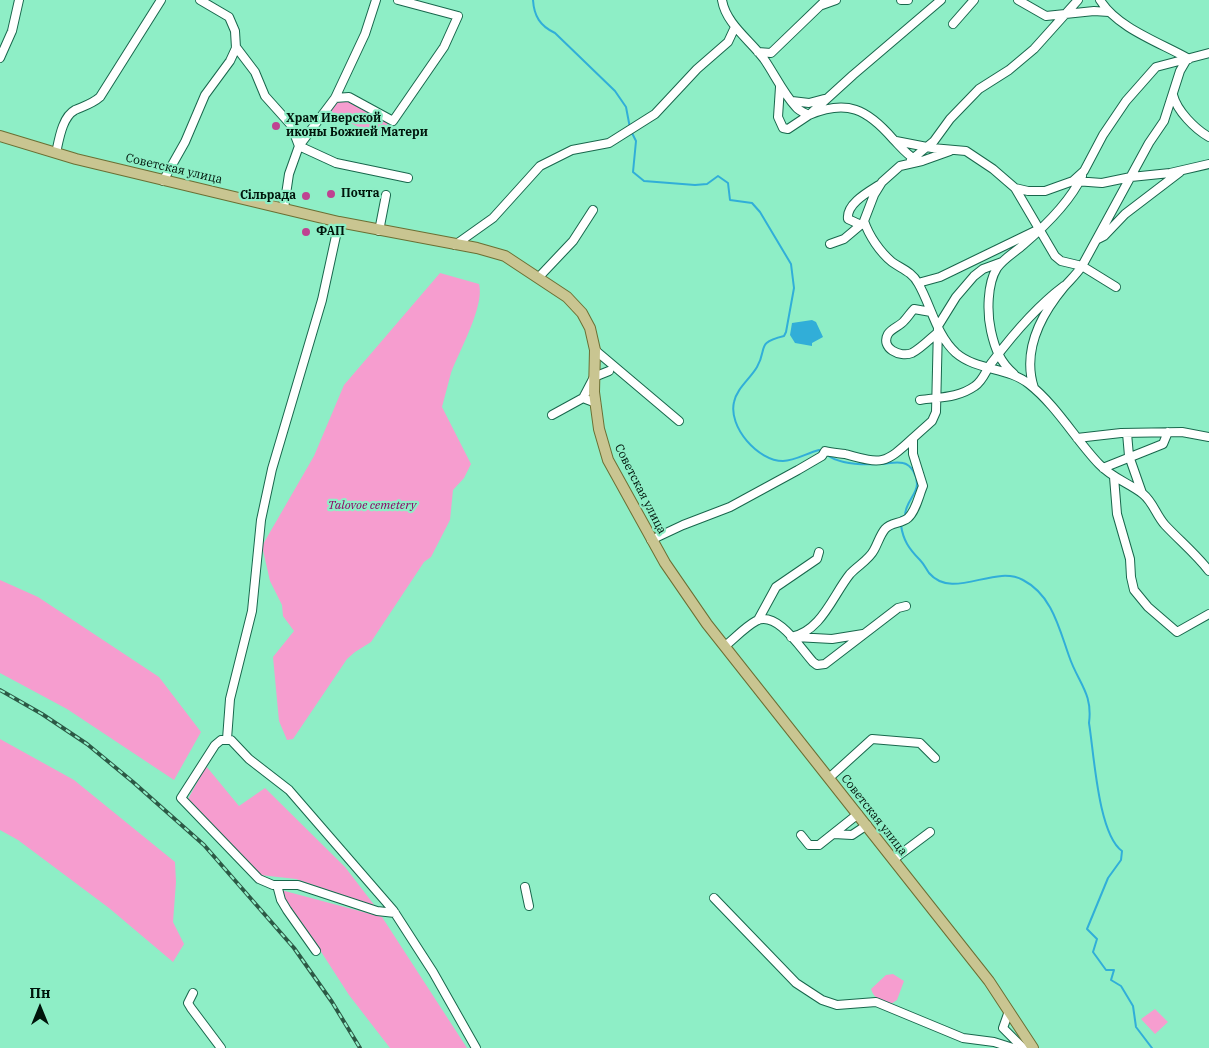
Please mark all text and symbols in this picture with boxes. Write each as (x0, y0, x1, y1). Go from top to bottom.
place label: Храм Иверской иконы Божией Матери (286, 112, 428, 140)
marker: Храм Иверской иконы Божией Матери (270, 120, 282, 132)
street label: Советская улица (124, 151, 224, 187)
place label: Почта (341, 187, 379, 201)
marker: Почта (325, 188, 337, 200)
place label: Сільрада (240, 189, 296, 203)
marker: Сільрада (300, 190, 312, 202)
place label: ФАП (316, 225, 345, 239)
marker: ФАП (300, 226, 312, 238)
street label: Советская улица (611, 442, 669, 536)
park label: Talovoe cemetery (328, 499, 416, 513)
street label: Советская улица (838, 772, 910, 858)
north arrow (15, 983, 65, 1033)
text: Пн (30, 984, 50, 1002)

